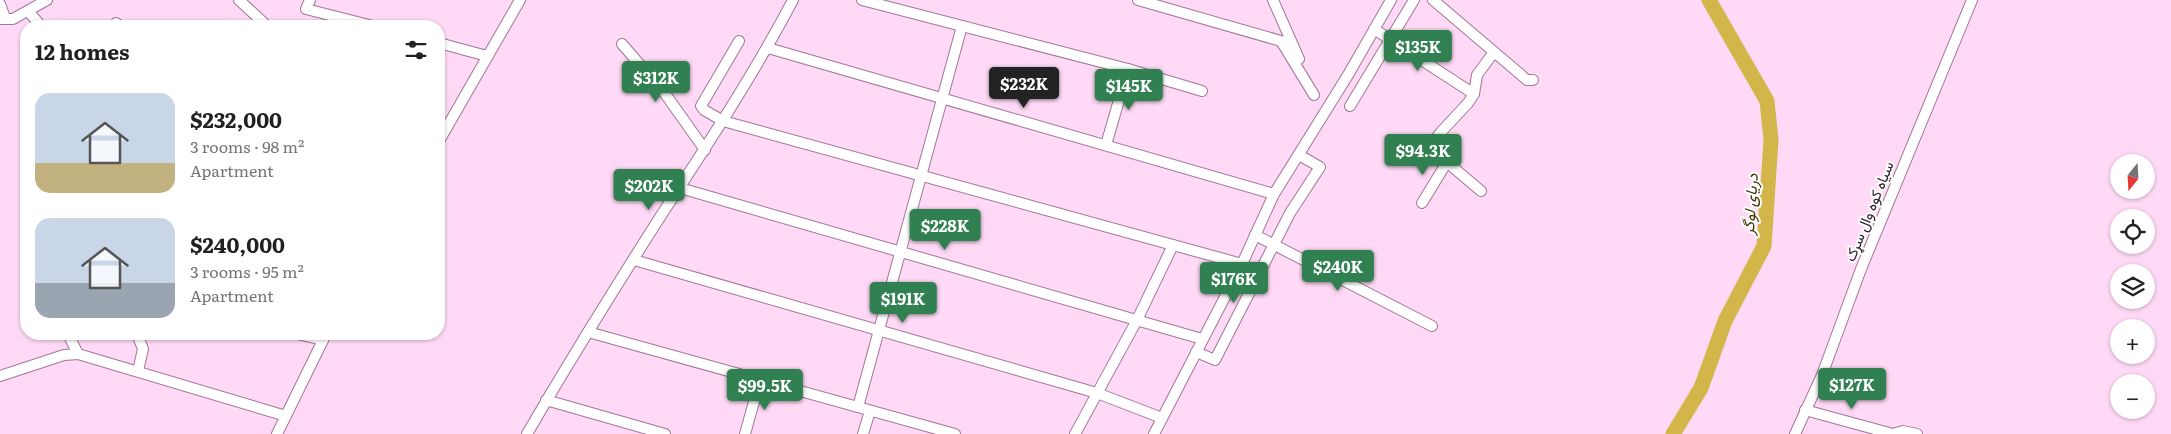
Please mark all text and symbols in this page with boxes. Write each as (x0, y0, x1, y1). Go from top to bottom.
pin: $135K (1383, 30, 1453, 72)
text: $135K (1395, 34, 1441, 58)
text: 12 homes (35, 35, 129, 66)
icon: filters (402, 36, 430, 64)
pin: $312K (621, 61, 691, 103)
text: $312K (633, 65, 679, 89)
pin: $232K (989, 66, 1059, 109)
pin: $145K (1094, 68, 1164, 111)
text: $232K (1000, 71, 1048, 95)
text: $145K (1106, 73, 1152, 97)
text: $232,000 (190, 103, 282, 134)
icon: home (75, 113, 135, 173)
text: 3 rooms · 98 m² (190, 134, 304, 158)
pin: $94.3K (1382, 134, 1464, 176)
text: $94.3K (1395, 138, 1451, 162)
north arrow (2110, 154, 2155, 199)
map controls (2110, 154, 2155, 419)
street label: سیاه کوه وال سړک (1837, 157, 1899, 265)
text: Apartment (190, 158, 274, 182)
pin: $202K (614, 168, 684, 211)
water label: دریای لوگر (1735, 172, 1763, 237)
text: $202K (625, 173, 673, 197)
pin: $228K (910, 208, 980, 251)
button: locate (2110, 209, 2155, 254)
text: $228K (921, 213, 969, 237)
text: $240,000 (190, 228, 285, 259)
icon: home (75, 238, 135, 298)
pin: $240K (1303, 250, 1373, 292)
text: $240K (1313, 254, 1363, 278)
text: 3 rooms · 95 m² (190, 259, 304, 283)
pin: $176K (1199, 262, 1269, 304)
button: layers (2110, 264, 2155, 309)
text: $176K (1211, 266, 1257, 290)
pin: $191K (868, 282, 938, 324)
text: Apartment (190, 283, 274, 307)
text: $191K (881, 286, 925, 310)
button: + (2110, 319, 2155, 364)
pin: $99.5K (724, 368, 806, 411)
pin: $127K (1817, 368, 1887, 410)
text: $127K (1829, 372, 1875, 396)
text: $99.5K (738, 373, 792, 397)
button: − (2110, 374, 2155, 419)

